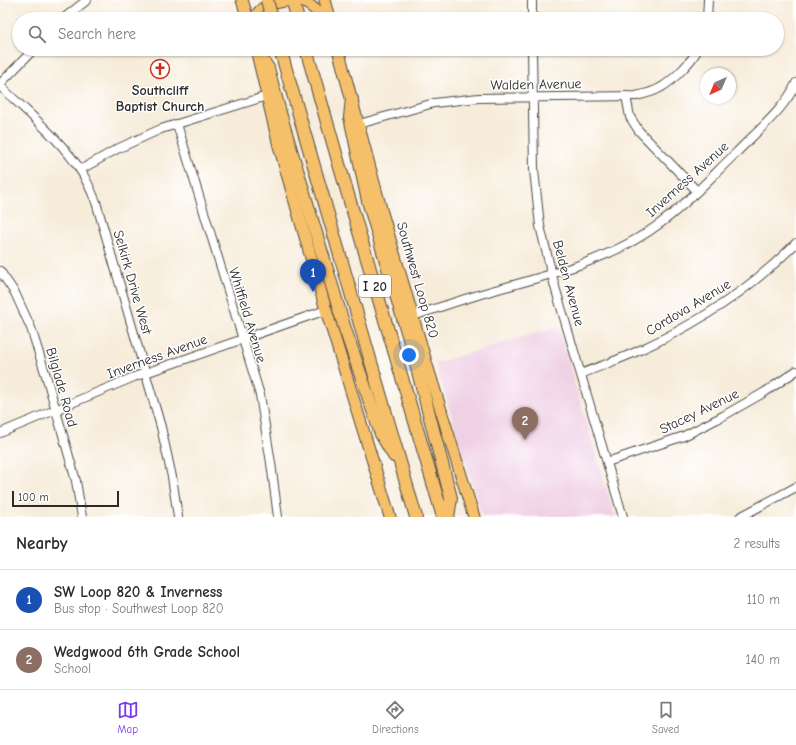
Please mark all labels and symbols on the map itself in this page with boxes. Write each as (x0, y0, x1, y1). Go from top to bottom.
church icon: Southcliff Baptist Church (149, 58, 171, 80)
north arrow (700, 68, 736, 104)
street label: Walden Avenue (490, 75, 582, 94)
place label: Southcliff Baptist Church (116, 82, 204, 115)
street label: Inverness Avenue (643, 138, 732, 221)
street label: Southwest Loop 820 (393, 220, 442, 340)
street label: Selkirk Drive West (110, 228, 156, 337)
street label: Belden Avenue (549, 238, 588, 328)
pin: 1 (300, 259, 326, 292)
street label: Whitfield Avenue (225, 265, 270, 365)
road number: I 20 (359, 275, 391, 297)
street label: Cordova Avenue (643, 275, 734, 339)
street label: Inverness Avenue (105, 331, 209, 382)
street label: Bilglade Road (42, 345, 81, 429)
your location (399, 345, 419, 365)
street label: Stacey Avenue (657, 385, 742, 438)
pin: 2 (512, 407, 538, 440)
scale bar (12, 489, 119, 508)

